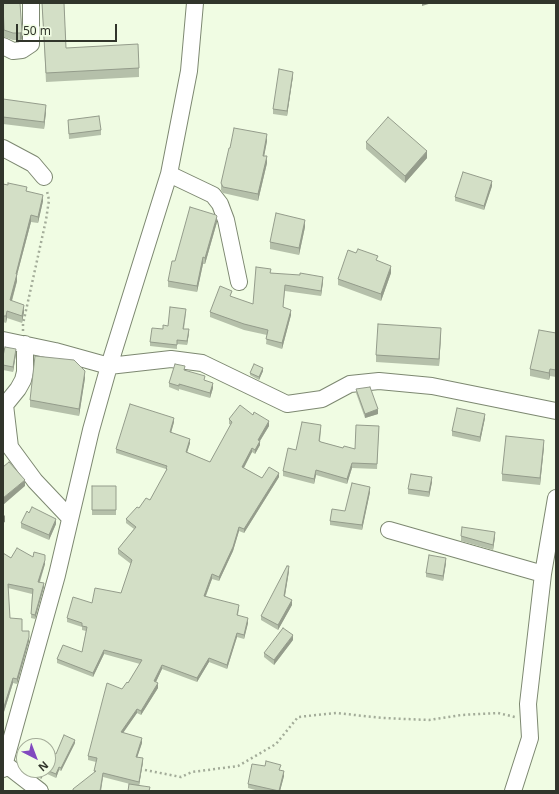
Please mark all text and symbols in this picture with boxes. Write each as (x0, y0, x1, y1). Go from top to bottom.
scale bar (18, 16, 119, 42)
text: 50 m (23, 22, 51, 39)
north arrow (16, 738, 56, 778)
text: N (35, 758, 52, 775)

